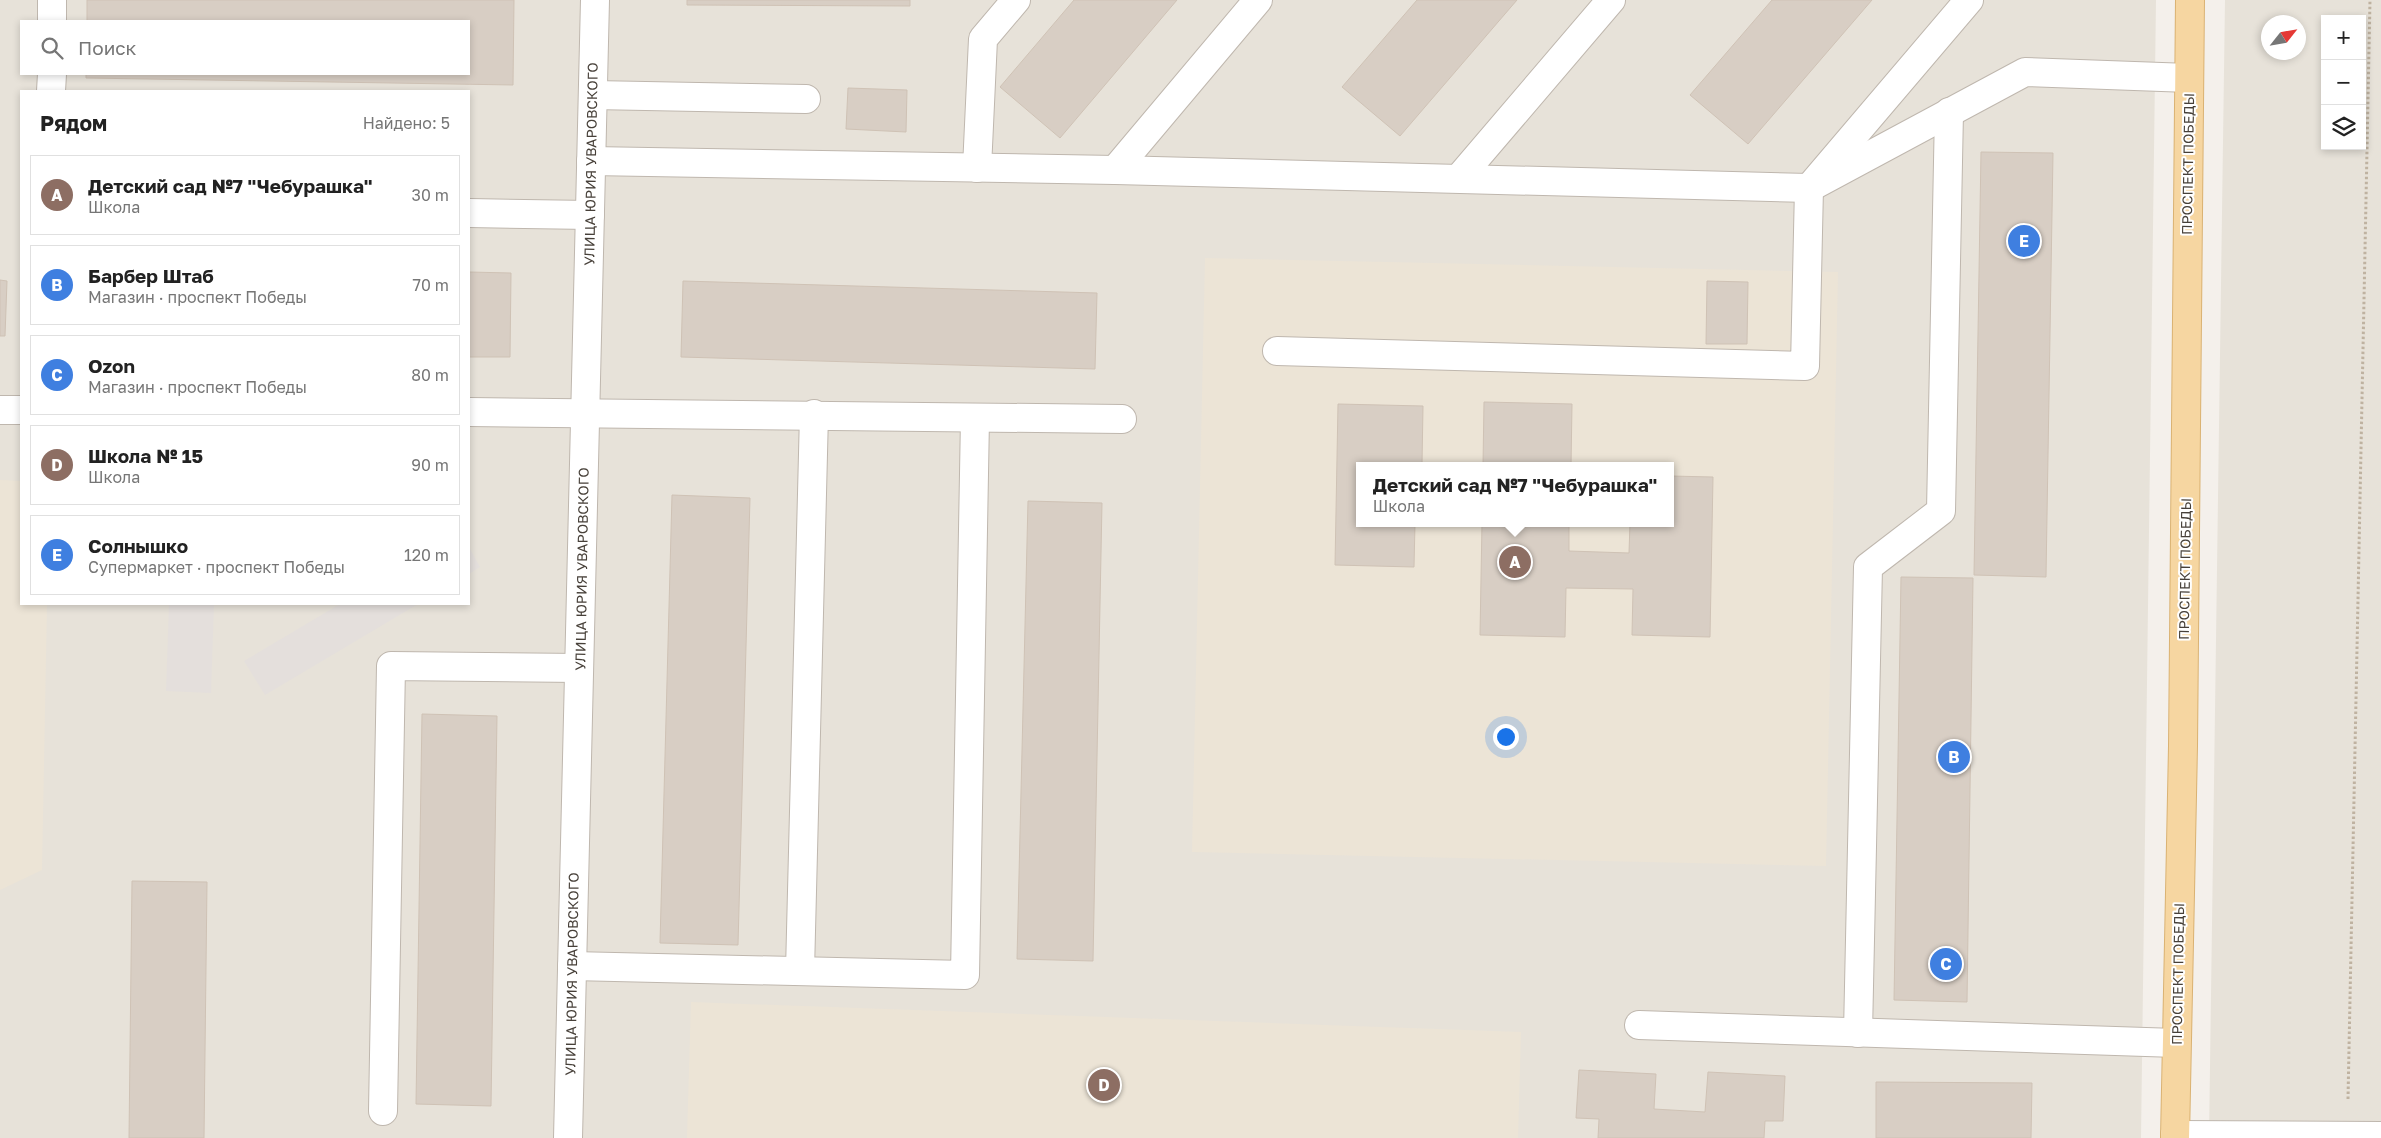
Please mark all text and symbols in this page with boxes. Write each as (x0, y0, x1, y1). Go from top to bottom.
north arrow (2261, 15, 2306, 60)
map controls (2321, 15, 2366, 150)
button: + (2321, 15, 2366, 60)
search box (20, 20, 470, 75)
icon: search (38, 34, 66, 62)
text: Поиск (78, 36, 137, 59)
button: − (2321, 60, 2366, 105)
street label: УЛИЦА ЮРИЯ УВАРОВСКОГО (580, 62, 601, 266)
street label: ПРОСПЕКТ ПОБЕДЫ (2178, 93, 2197, 235)
button: layers (2321, 105, 2366, 150)
text: Рядом (40, 110, 107, 136)
text: Найдено: 5 (363, 113, 450, 133)
text: Детский сад №7 "Чебурашка" (88, 174, 372, 197)
text: A (51, 185, 63, 205)
text: 30 m (412, 185, 449, 205)
text: Школа (88, 197, 140, 217)
pin: E (2008, 222, 2040, 260)
text: Барбер Штаб (88, 264, 214, 287)
text: B (51, 275, 63, 295)
text: 70 m (412, 275, 449, 295)
text: Магазин · проспект Победы (88, 287, 307, 307)
text: Ozon (88, 354, 135, 377)
text: C (51, 365, 63, 385)
text: 80 m (411, 365, 449, 385)
text: Магазин · проспект Победы (88, 377, 307, 397)
text: Школа № 15 (88, 444, 203, 467)
text: D (51, 455, 63, 475)
text: 90 m (411, 455, 449, 475)
popup (1356, 462, 1674, 527)
text: Школа (88, 467, 140, 487)
street label: УЛИЦА ЮРИЯ УВАРОВСКОГО (571, 467, 592, 671)
text: Детский сад №7 "Чебурашка" (1373, 473, 1657, 496)
text: Школа (1373, 496, 1425, 516)
street label: ПРОСПЕКТ ПОБЕДЫ (2175, 498, 2194, 640)
text: Солнышко (88, 534, 188, 557)
pin: A (1499, 543, 1531, 581)
text: E (52, 545, 62, 565)
text: 120 m (404, 545, 449, 565)
text: Супермаркет · проспект Победы (88, 557, 345, 577)
your location (1493, 724, 1519, 750)
pin: B (1938, 738, 1970, 776)
street label: УЛИЦА ЮРИЯ УВАРОВСКОГО (561, 872, 582, 1076)
street label: ПРОСПЕКТ ПОБЕДЫ (2168, 903, 2187, 1045)
pin: C (1930, 945, 1962, 983)
pin: D (1088, 1066, 1120, 1104)

